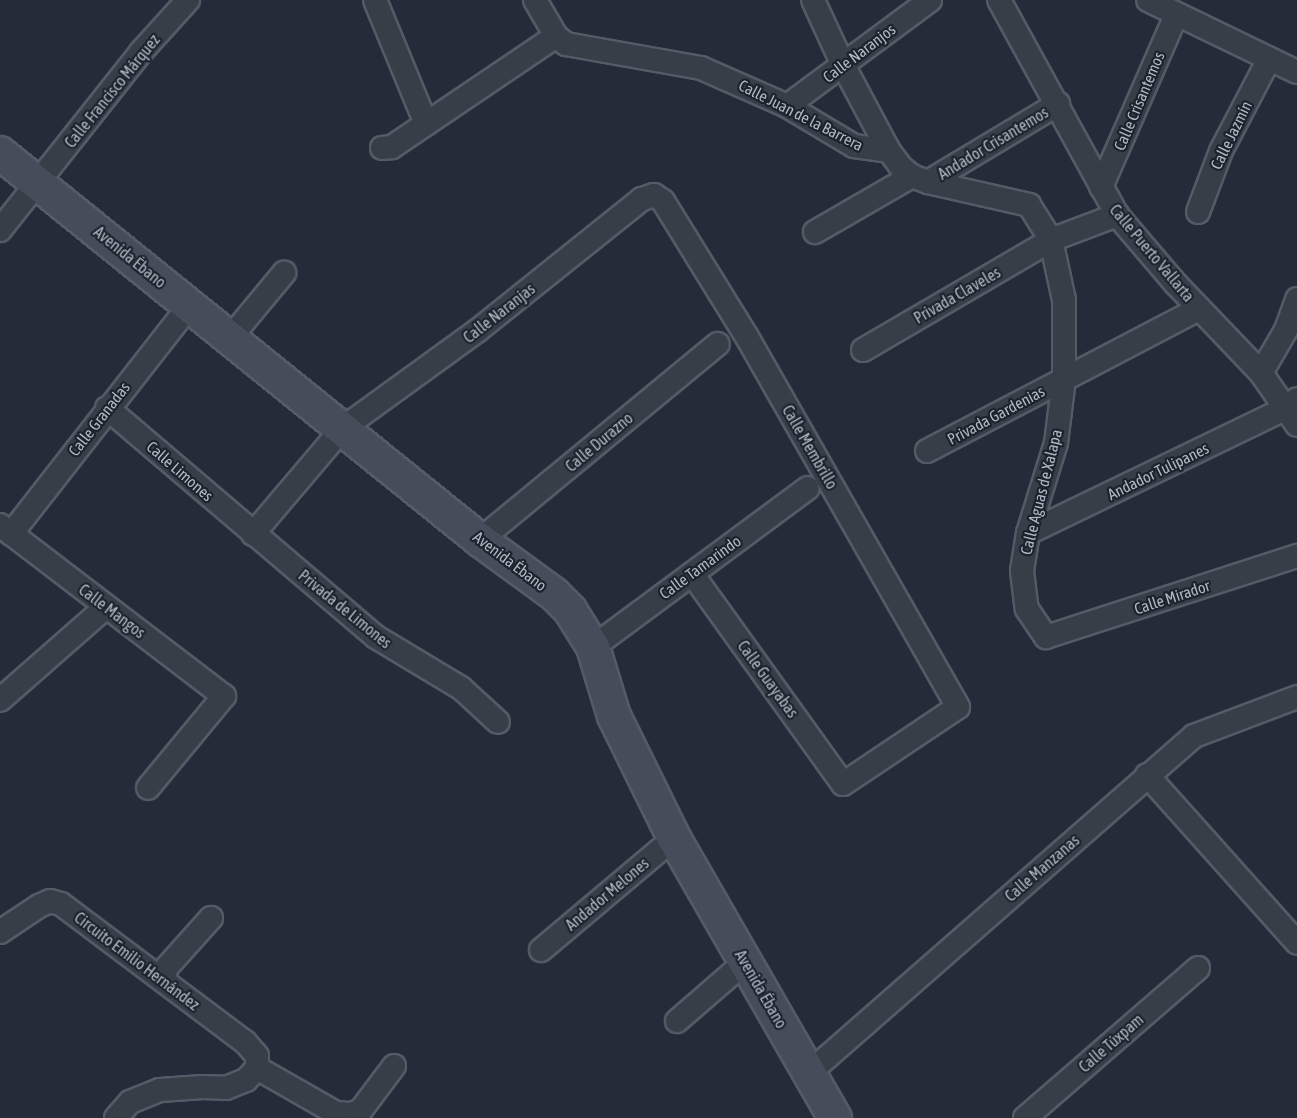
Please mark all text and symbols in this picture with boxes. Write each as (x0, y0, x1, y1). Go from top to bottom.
street label: Calle Naranjos (819, 20, 899, 86)
street label: Calle Francisco Márquez (60, 30, 164, 152)
street label: Calle Crisantemos (1110, 49, 1168, 153)
street label: Calle Juan de la Barrera (736, 75, 866, 155)
street label: Calle Jazmín (1206, 98, 1256, 172)
street label: Andador Crisantemos (934, 102, 1052, 184)
street label: Calle Puerto Vallarta (1106, 200, 1198, 306)
street label: Avenida Ébano (90, 222, 170, 292)
street label: Privada Claveles (910, 262, 1004, 328)
street label: Calle Naranjas (459, 279, 539, 347)
street label: Calle Granadas (64, 378, 134, 460)
street label: Privada Gardenias (944, 381, 1048, 449)
street label: Calle Membrillo (778, 402, 842, 492)
street label: Calle Durazno (561, 408, 637, 476)
street label: Calle Aguas de Xalapa (1016, 427, 1066, 557)
street label: Calle Limones (143, 437, 217, 505)
street label: Andador Tulipanes (1104, 438, 1212, 504)
street label: Avenida Ébano (469, 527, 551, 595)
street label: Calle Tamarindo (656, 531, 744, 603)
street label: Privada de Limones (295, 566, 395, 652)
street label: Calle Mirador (1132, 576, 1212, 618)
street label: Calle Mangos (75, 580, 149, 642)
street label: Calle Guayabas (734, 637, 802, 721)
street label: Calle Manzanas (1001, 830, 1083, 906)
street label: Andador Melones (561, 854, 653, 934)
street label: Circuito Emilio Hernández (71, 908, 203, 1014)
street label: Avenida Ébano (731, 946, 791, 1032)
street label: Calle Túxpam (1075, 1010, 1147, 1076)

